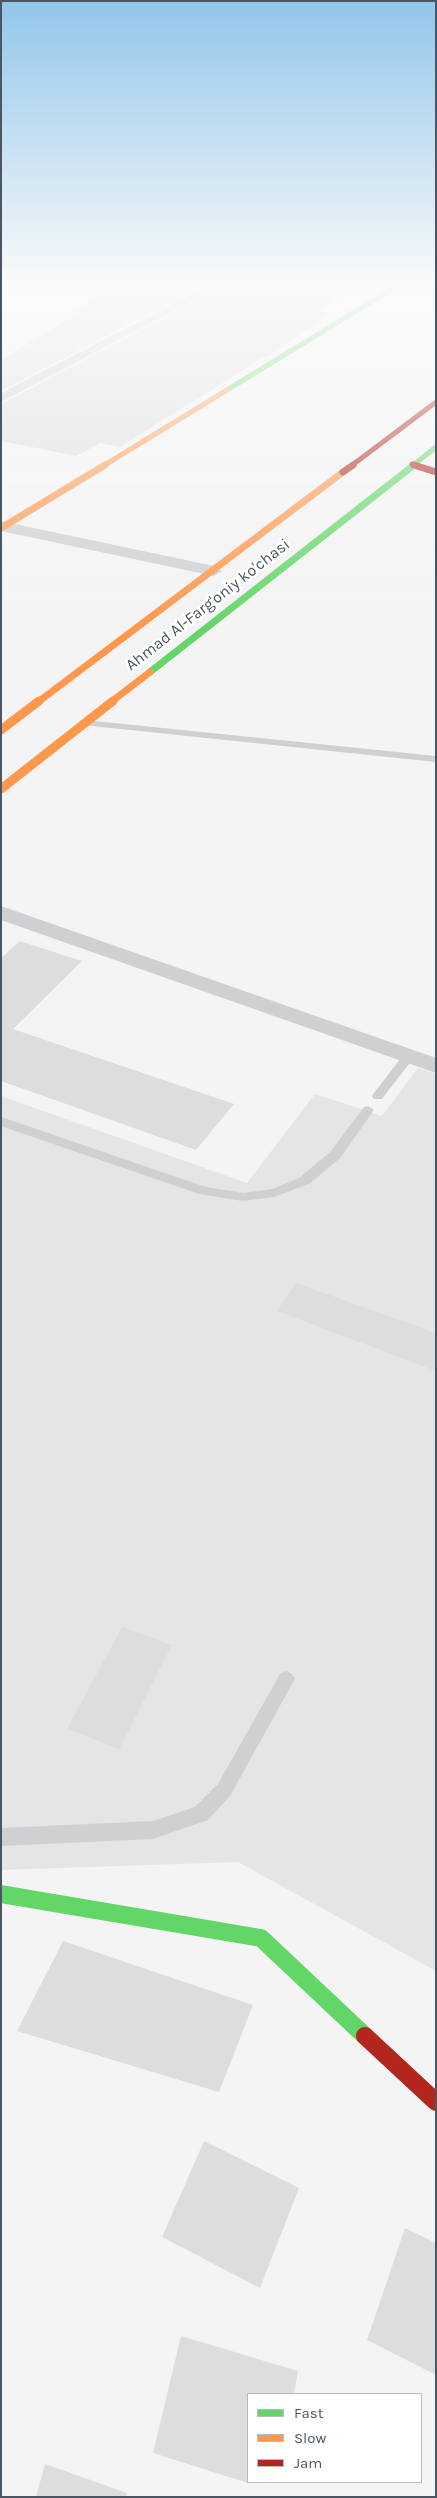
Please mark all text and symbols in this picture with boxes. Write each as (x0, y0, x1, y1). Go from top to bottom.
street label: Ahmad Al-Farg'oniy ko'chasi (122, 535, 294, 675)
legend (247, 2393, 422, 2483)
text: Fast (294, 2404, 323, 2422)
text: Slow (294, 2429, 326, 2447)
text: Jam (294, 2454, 322, 2472)

